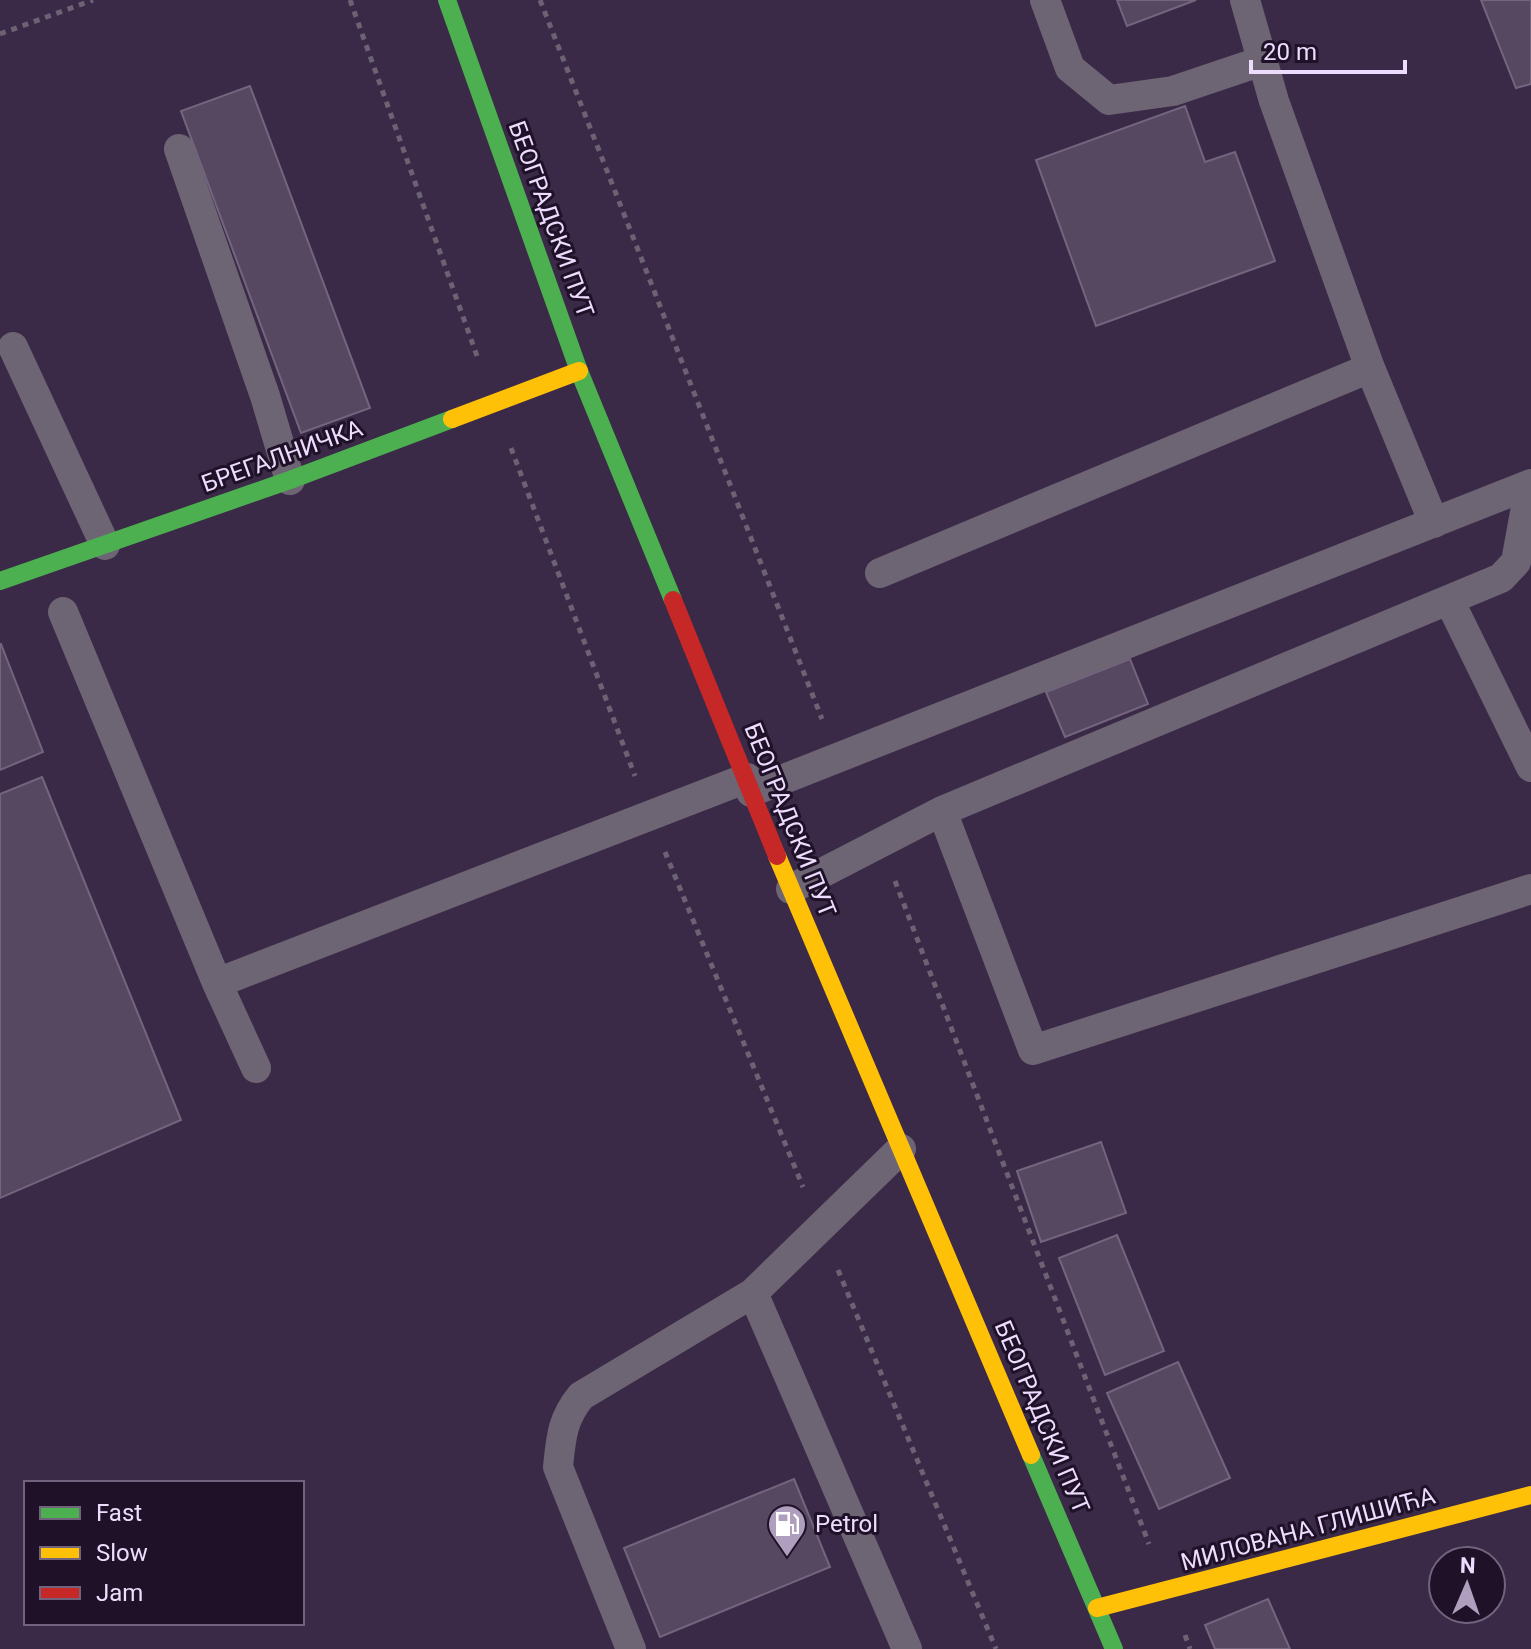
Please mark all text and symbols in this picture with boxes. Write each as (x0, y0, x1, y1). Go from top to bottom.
scale bar (1251, 24, 1405, 74)
text: 20 m (1263, 38, 1317, 66)
street label: БЕОГРАДСКИ ПУТ (503, 117, 599, 321)
street label: БРЕГАЛНИЧКА (198, 414, 367, 498)
street label: БЕОГРАДСКИ ПУТ (738, 719, 842, 921)
street label: БЕОГРАДСКИ ПУТ (989, 1316, 1095, 1518)
legend (24, 1481, 304, 1625)
street label: МИЛОВАНА ГЛИШИЋА (1178, 1481, 1439, 1576)
text: Fast (96, 1499, 142, 1527)
fuel station icon: Petrol (766, 1503, 808, 1558)
place label: Petrol (815, 1510, 878, 1538)
text: Slow (96, 1539, 148, 1567)
north arrow (1427, 1545, 1507, 1625)
text: N (1459, 1553, 1476, 1578)
text: Jam (96, 1579, 143, 1607)

